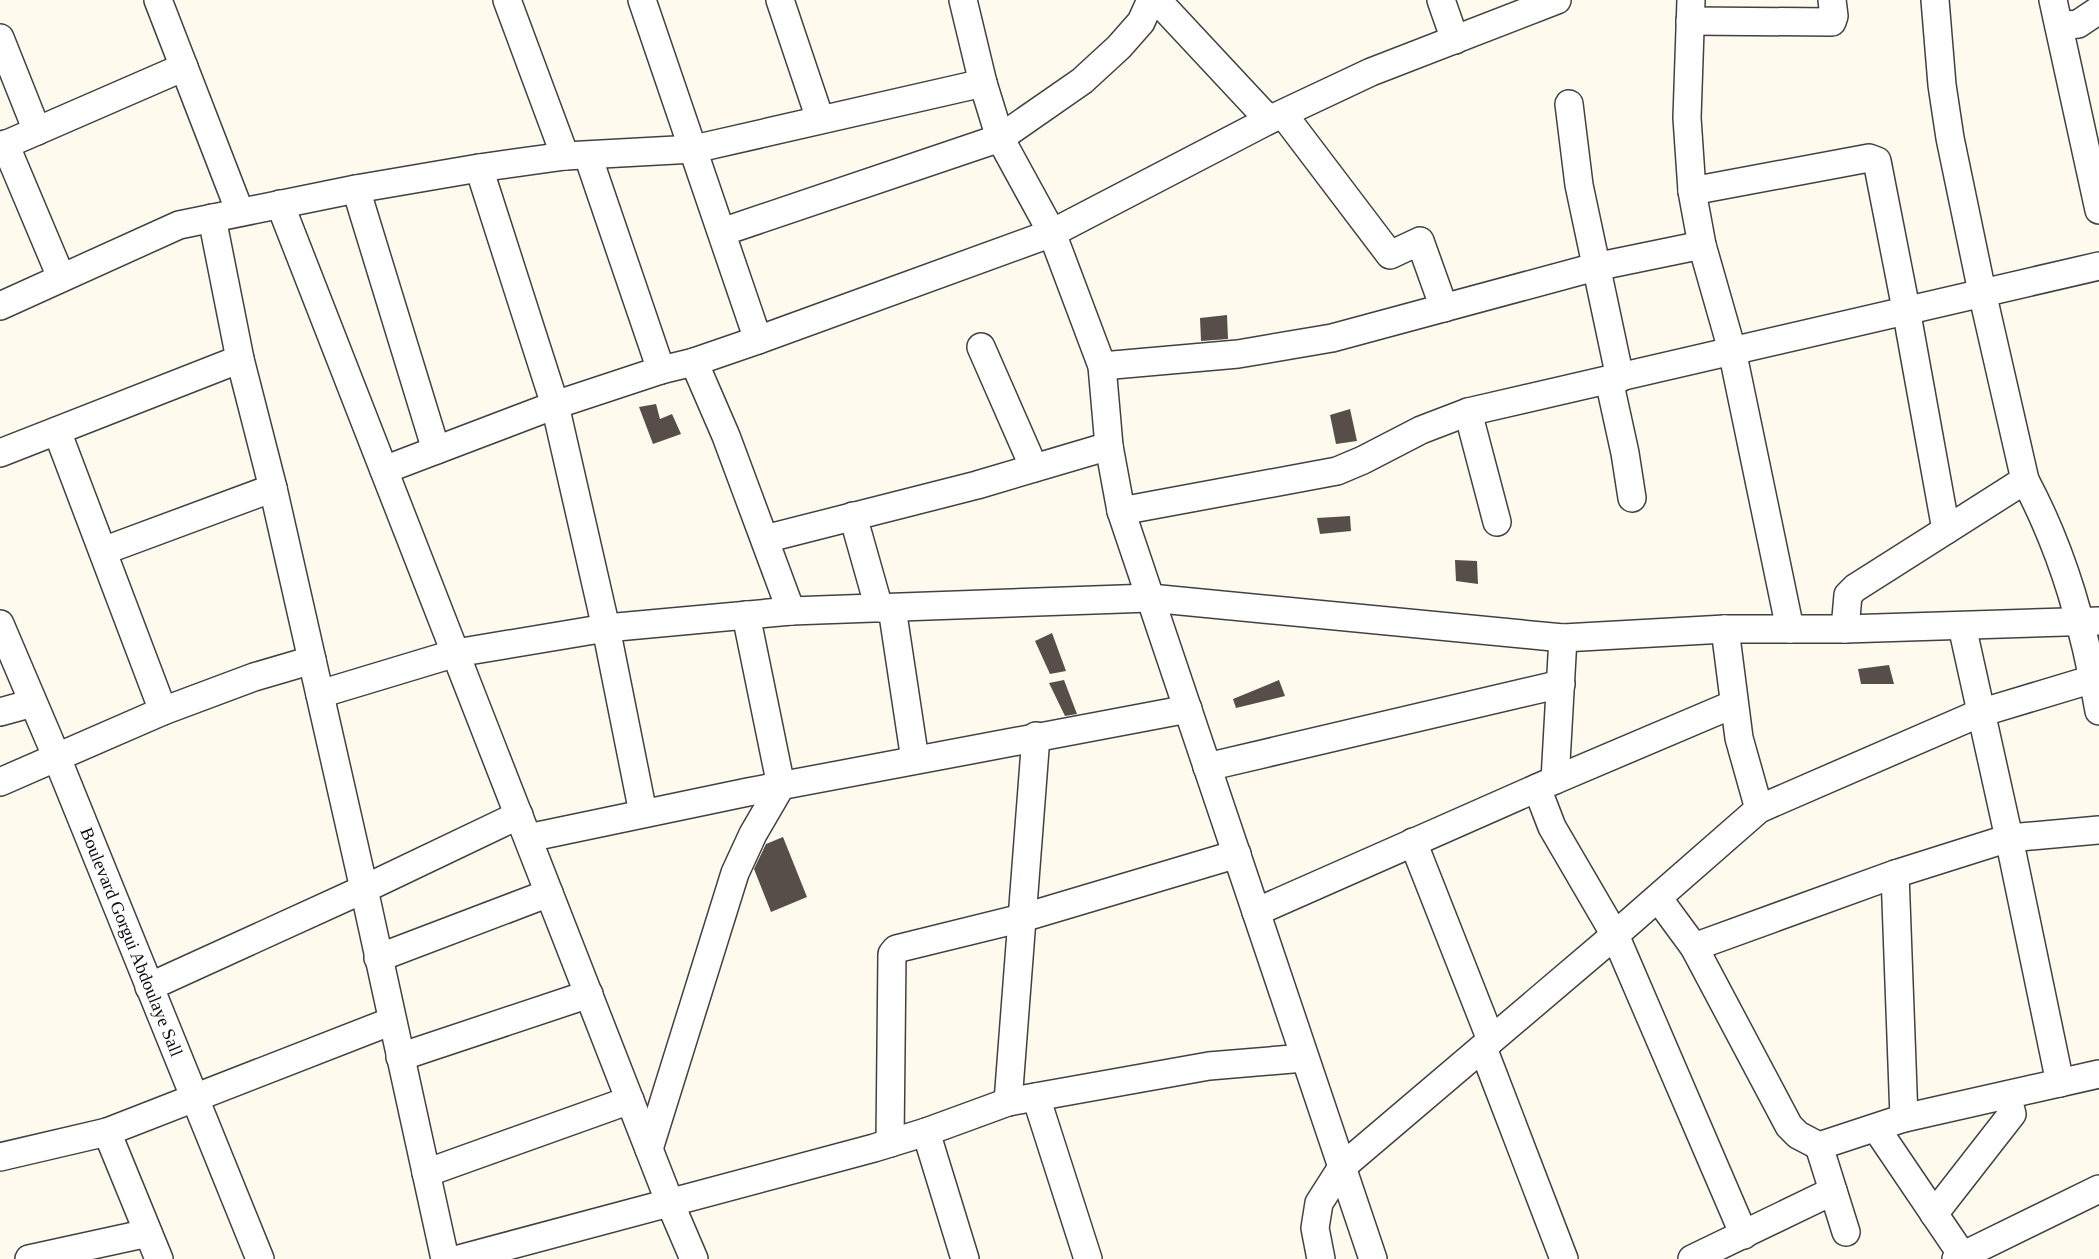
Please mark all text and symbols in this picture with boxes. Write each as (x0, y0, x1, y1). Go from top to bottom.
street label: Boulevard Gorgui Abdoulaye Sall (76, 824, 187, 1059)

